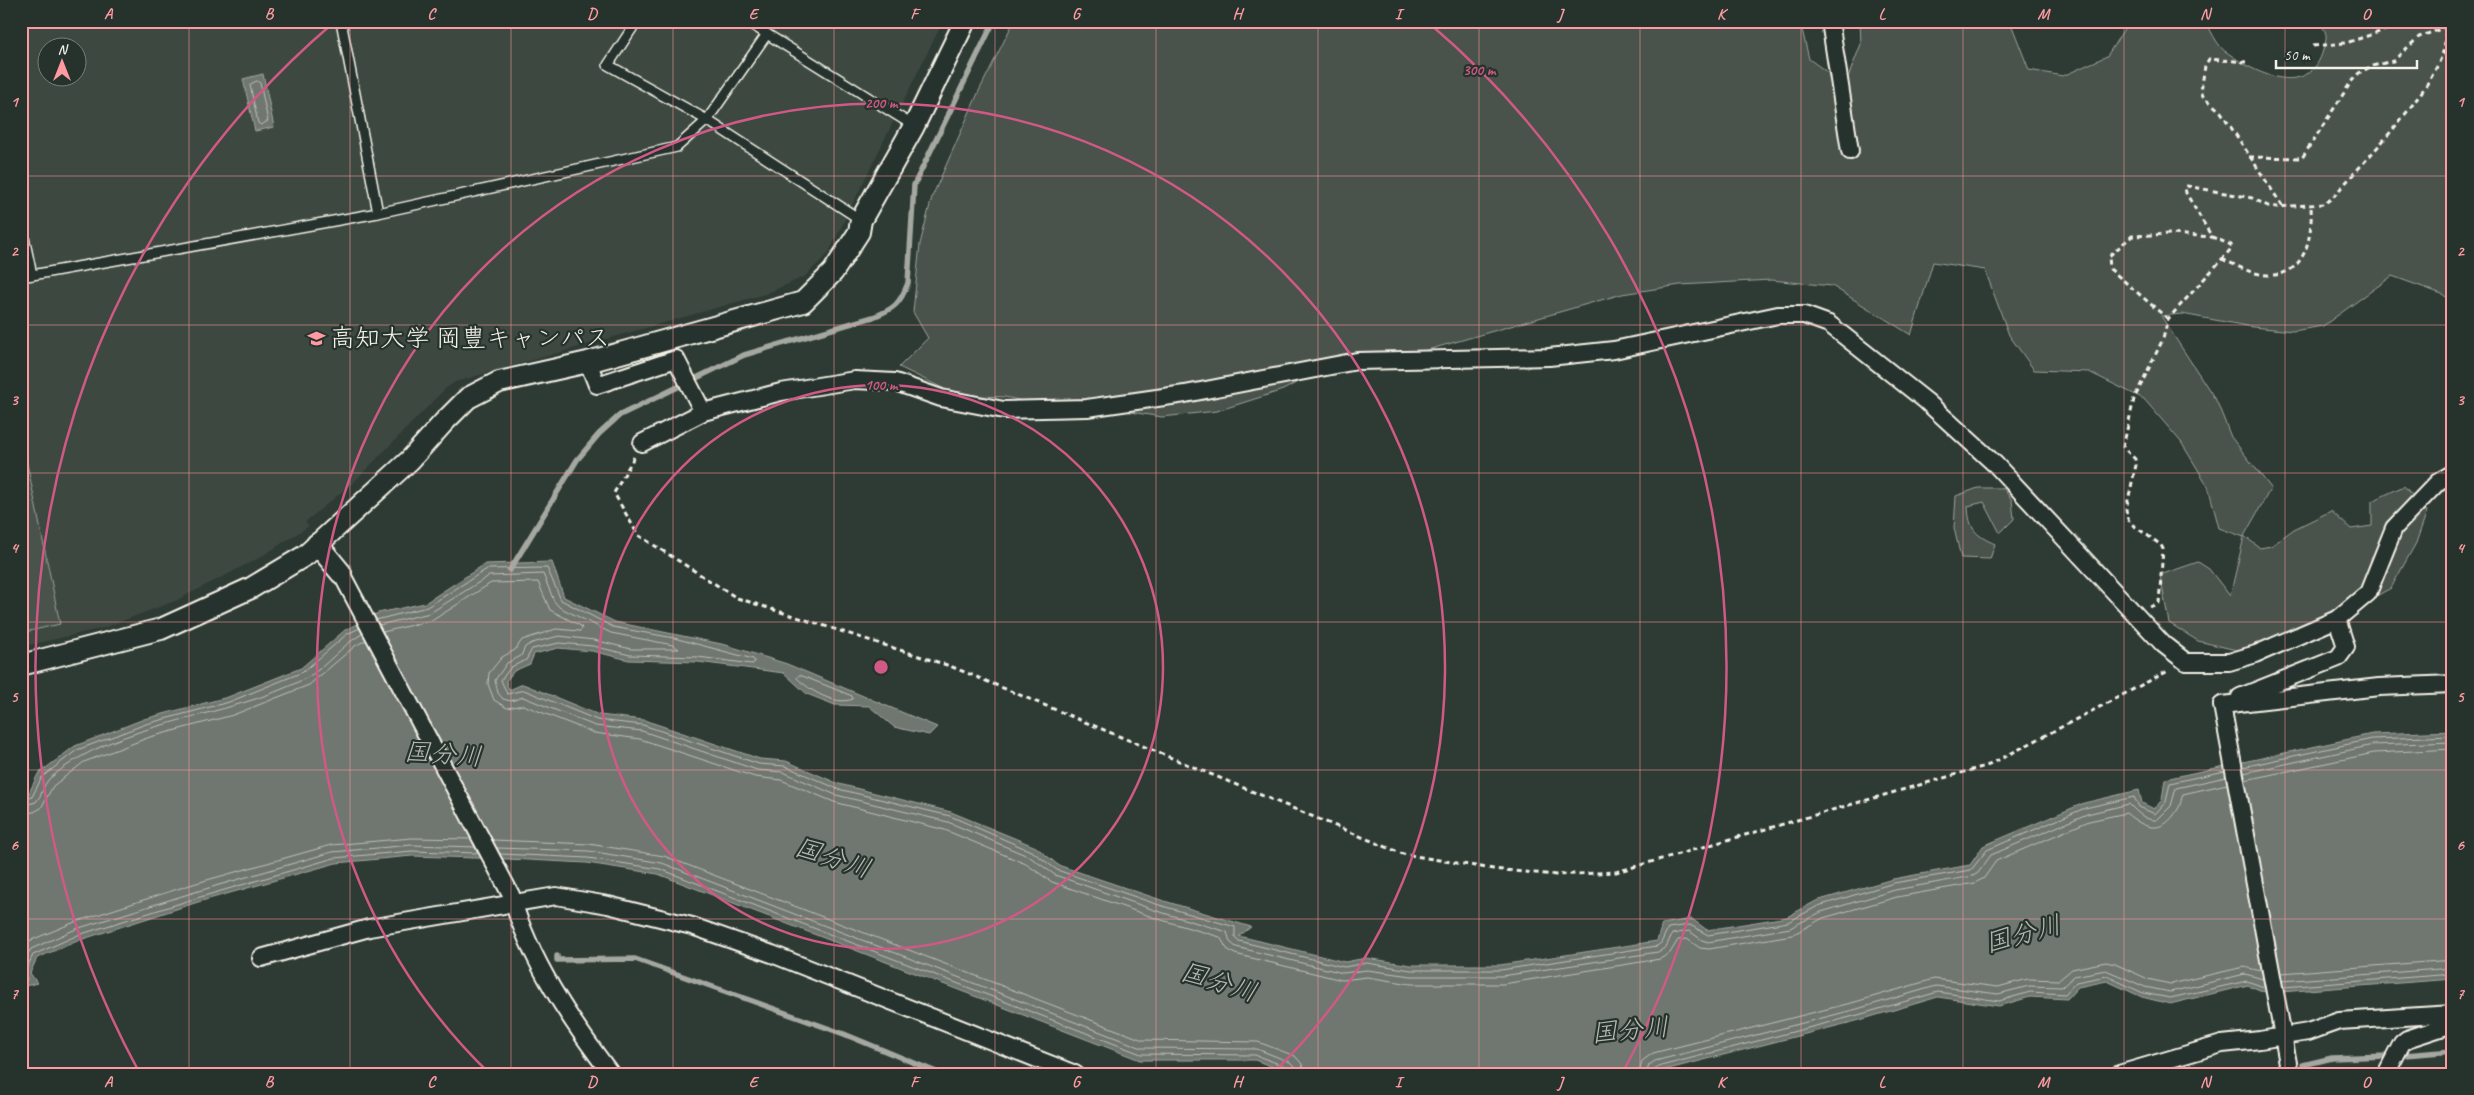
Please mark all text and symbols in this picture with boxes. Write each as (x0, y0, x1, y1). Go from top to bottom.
text: A (104, 4, 114, 24)
text: B (265, 4, 275, 24)
text: C (427, 4, 437, 24)
text: D (587, 4, 598, 24)
text: E (749, 4, 760, 24)
text: F (910, 4, 921, 24)
text: G (1072, 4, 1082, 24)
text: H (1232, 4, 1244, 24)
text: I (1395, 4, 1405, 24)
text: J (1556, 4, 1565, 24)
text: K (1717, 4, 1729, 24)
text: L (1879, 4, 1887, 24)
text: M (2037, 4, 2051, 24)
text: N (2200, 4, 2213, 24)
text: O (2362, 4, 2372, 24)
north arrow (38, 38, 88, 88)
scale bar (2276, 38, 2418, 70)
text: N (58, 41, 69, 58)
text: 50 m (2284, 46, 2311, 65)
text: 300 m (1463, 61, 1497, 80)
text: 1 (10, 92, 19, 112)
text: 1 (2456, 92, 2465, 112)
text: 200 m (865, 94, 899, 113)
text: 2 (10, 241, 19, 261)
text: 2 (2456, 241, 2465, 261)
place label: 高知大学 岡豊キャンパス (330, 322, 610, 354)
school or university icon: 高知大学 岡豊キャンパス (306, 328, 326, 348)
text: 100 m (865, 376, 899, 395)
text: 3 (10, 390, 19, 410)
text: 3 (2456, 390, 2465, 410)
text: 4 (10, 538, 19, 558)
text: 4 (2456, 538, 2465, 558)
centre of rings (872, 658, 890, 676)
text: 5 (11, 687, 20, 707)
text: 5 (2457, 687, 2466, 707)
water label: 国分川 (403, 735, 483, 773)
water label: 国分川 (791, 830, 875, 886)
text: 6 (10, 835, 19, 855)
text: 6 (2456, 835, 2465, 855)
water label: 国分川 (1981, 908, 2065, 960)
water label: 国分川 (1177, 955, 1261, 1009)
text: 7 (10, 984, 19, 1004)
text: 7 (2456, 984, 2465, 1004)
water label: 国分川 (1590, 1010, 1670, 1050)
text: A (104, 1072, 114, 1092)
text: B (265, 1072, 275, 1092)
text: C (427, 1072, 437, 1092)
text: D (587, 1072, 598, 1092)
text: E (749, 1072, 760, 1092)
text: F (910, 1072, 921, 1092)
text: G (1072, 1072, 1082, 1092)
text: H (1232, 1072, 1244, 1092)
text: I (1395, 1072, 1405, 1092)
text: J (1556, 1072, 1565, 1092)
text: K (1717, 1072, 1729, 1092)
text: L (1879, 1072, 1887, 1092)
text: M (2037, 1072, 2051, 1092)
text: N (2200, 1072, 2213, 1092)
text: O (2362, 1072, 2372, 1092)

